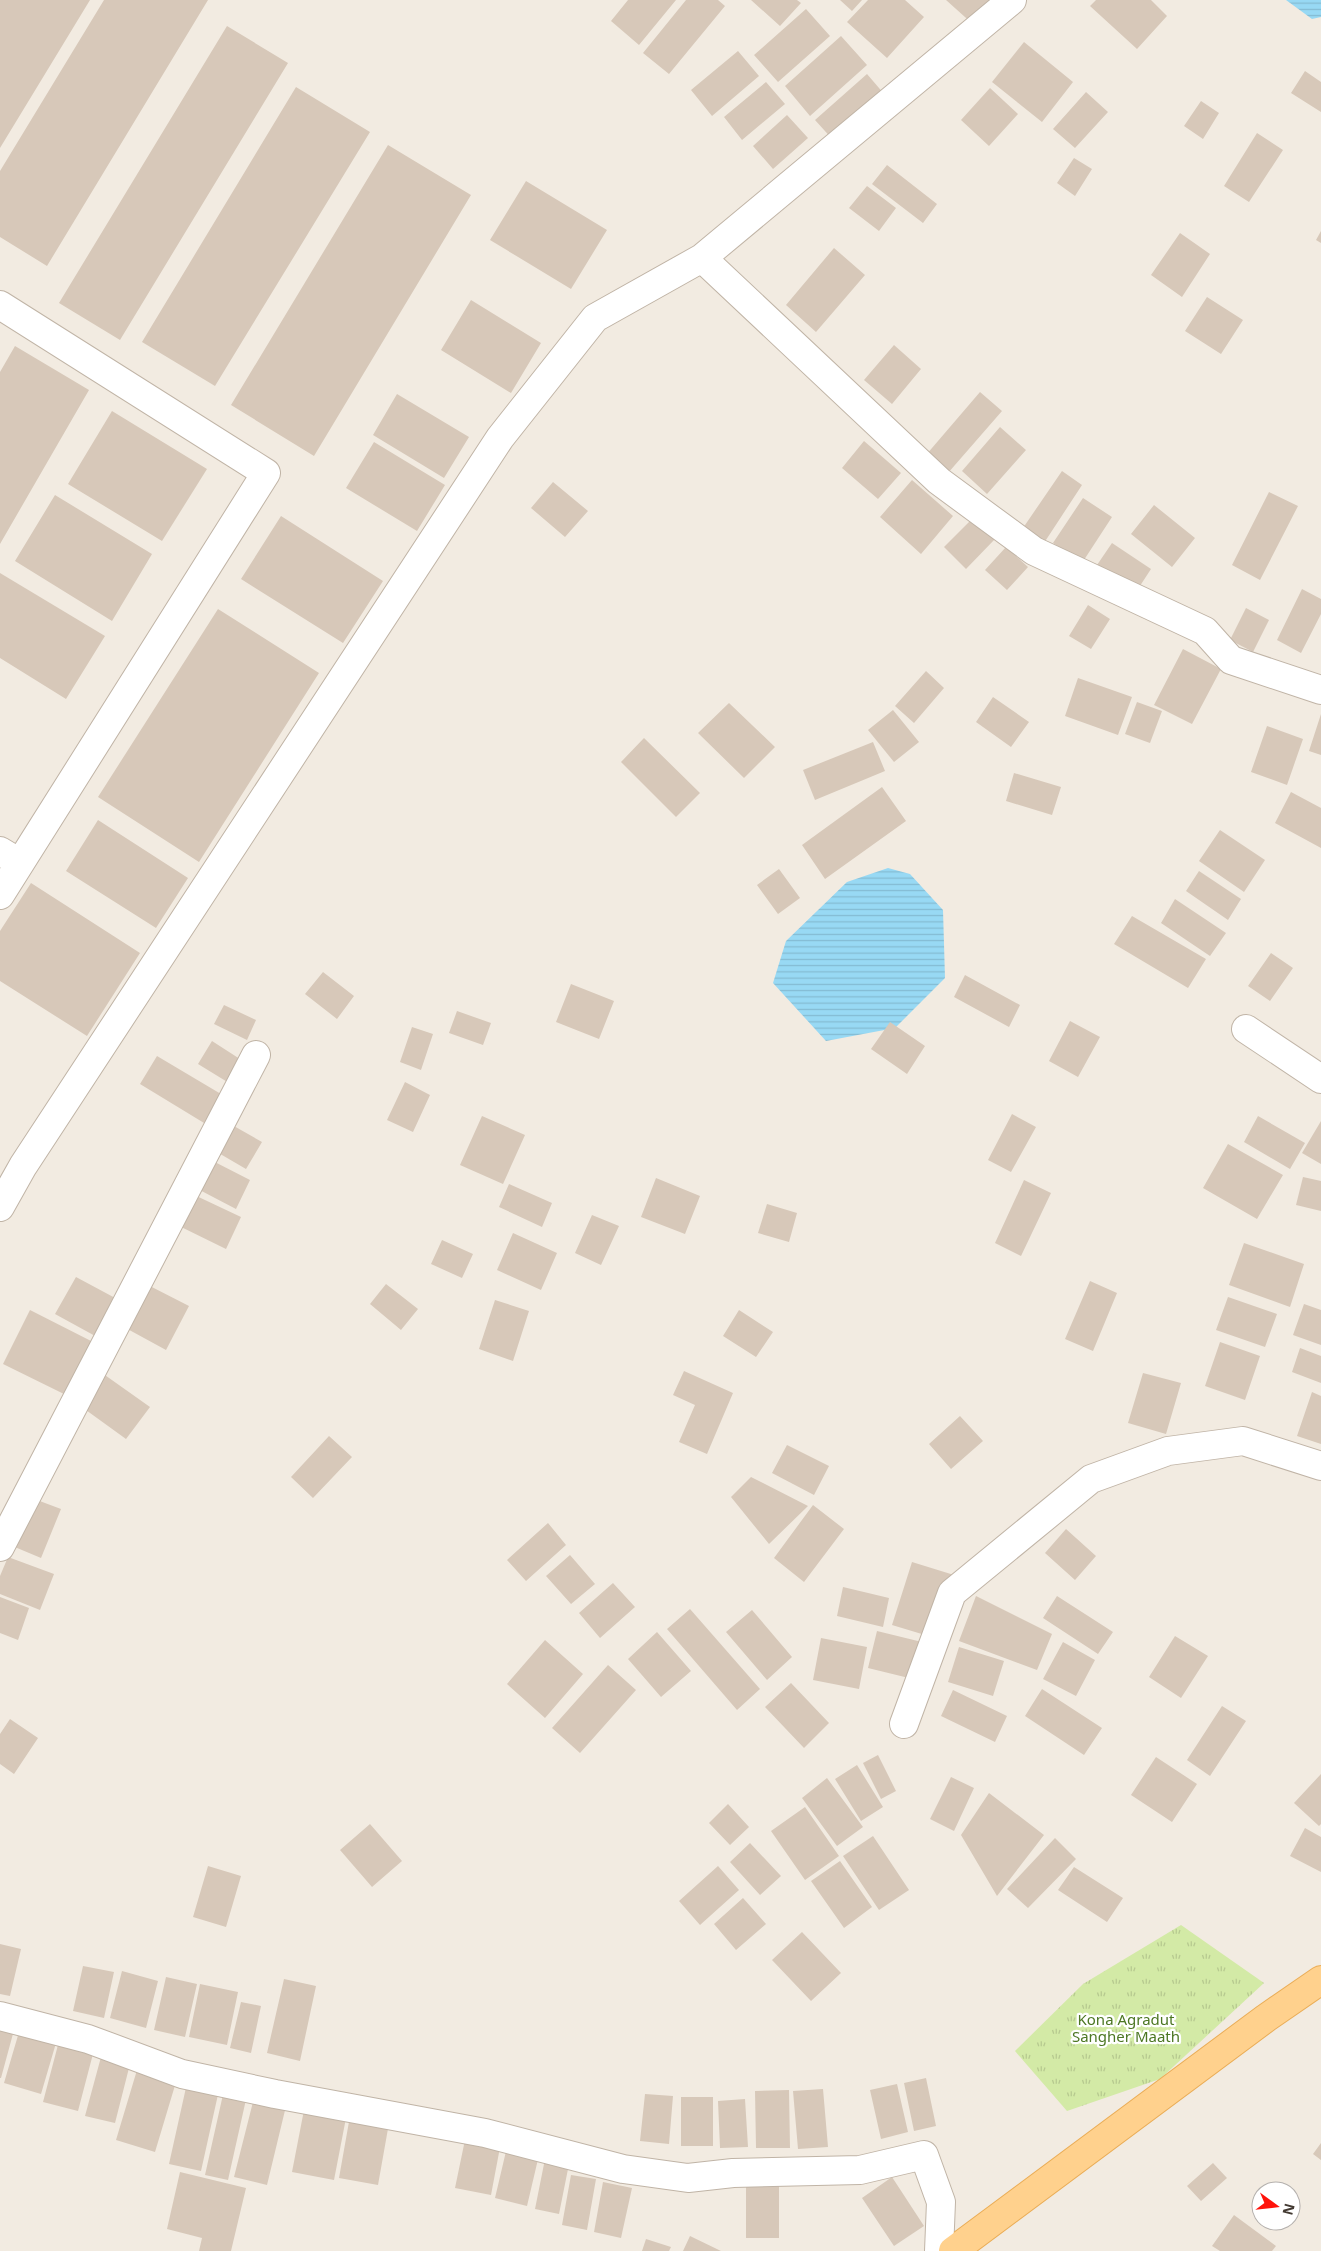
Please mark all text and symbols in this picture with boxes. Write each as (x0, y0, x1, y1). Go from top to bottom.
park label: Kona Agradut Sangher Maath (1072, 2009, 1180, 2046)
north arrow (1251, 2181, 1301, 2231)
text: N (1278, 2202, 1300, 2217)

